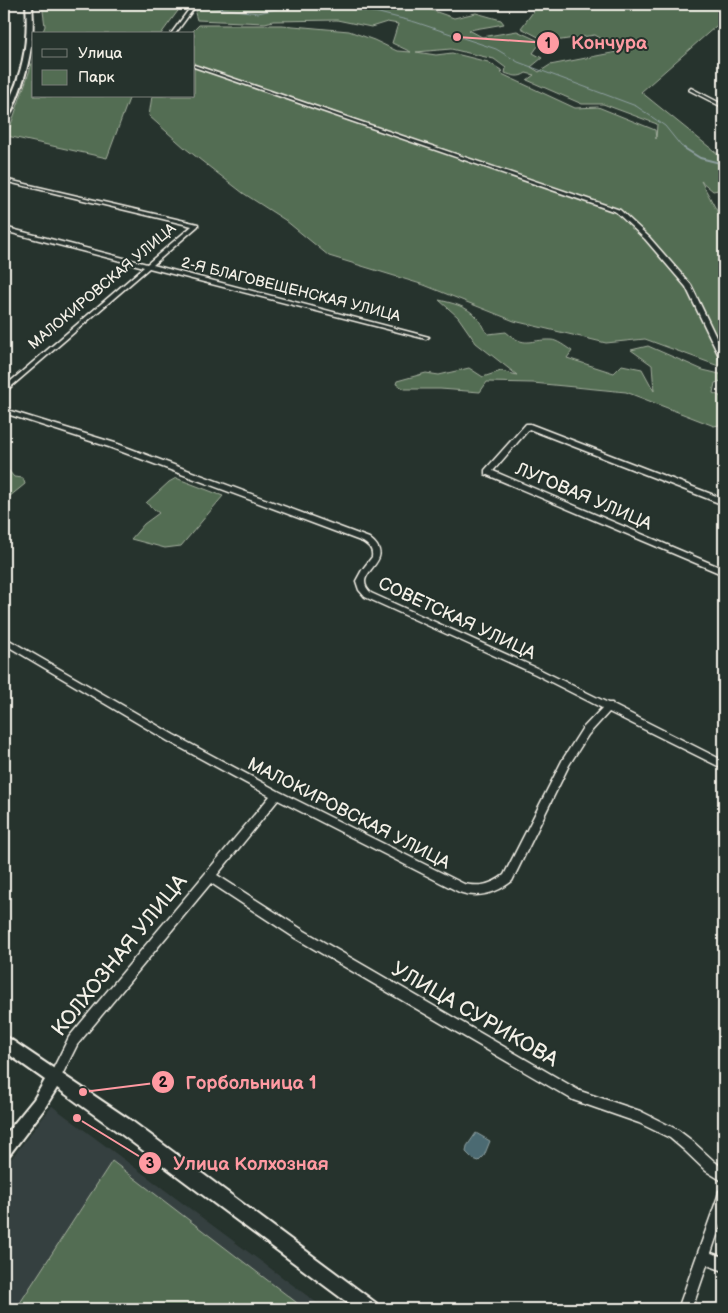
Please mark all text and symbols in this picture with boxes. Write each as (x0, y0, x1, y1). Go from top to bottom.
callout: Кончура (536, 26, 657, 60)
legend (32, 32, 195, 98)
text: Кончура (571, 32, 648, 55)
text: 1 (545, 34, 551, 53)
text: Улица (78, 44, 123, 63)
text: Парк (78, 68, 115, 87)
street label: МАЛОКИРОВСКАЯ УЛИЦА (25, 218, 181, 354)
street label: 2-Я БЛАГОВЕЩЕНСКАЯ УЛИЦА (179, 253, 403, 326)
street label: ЛУГОВАЯ УЛИЦА (512, 458, 655, 535)
street label: СОВЕТСКАЯ УЛИЦА (375, 573, 539, 664)
street label: МАЛОКИРОВСКАЯ УЛИЦА (244, 753, 454, 874)
street label: КОЛХОЗНАЯ УЛИЦА (46, 869, 193, 1041)
street label: УЛИЦА СУРИКОВА (387, 957, 563, 1072)
callout: Горбольница 1 (150, 1065, 327, 1099)
text: Горбольница 1 (185, 1072, 317, 1095)
text: 2 (159, 1073, 168, 1092)
callout: Улица Колхозная (138, 1146, 338, 1180)
text: Улица Колхозная (173, 1153, 329, 1176)
text: 3 (146, 1154, 155, 1173)

